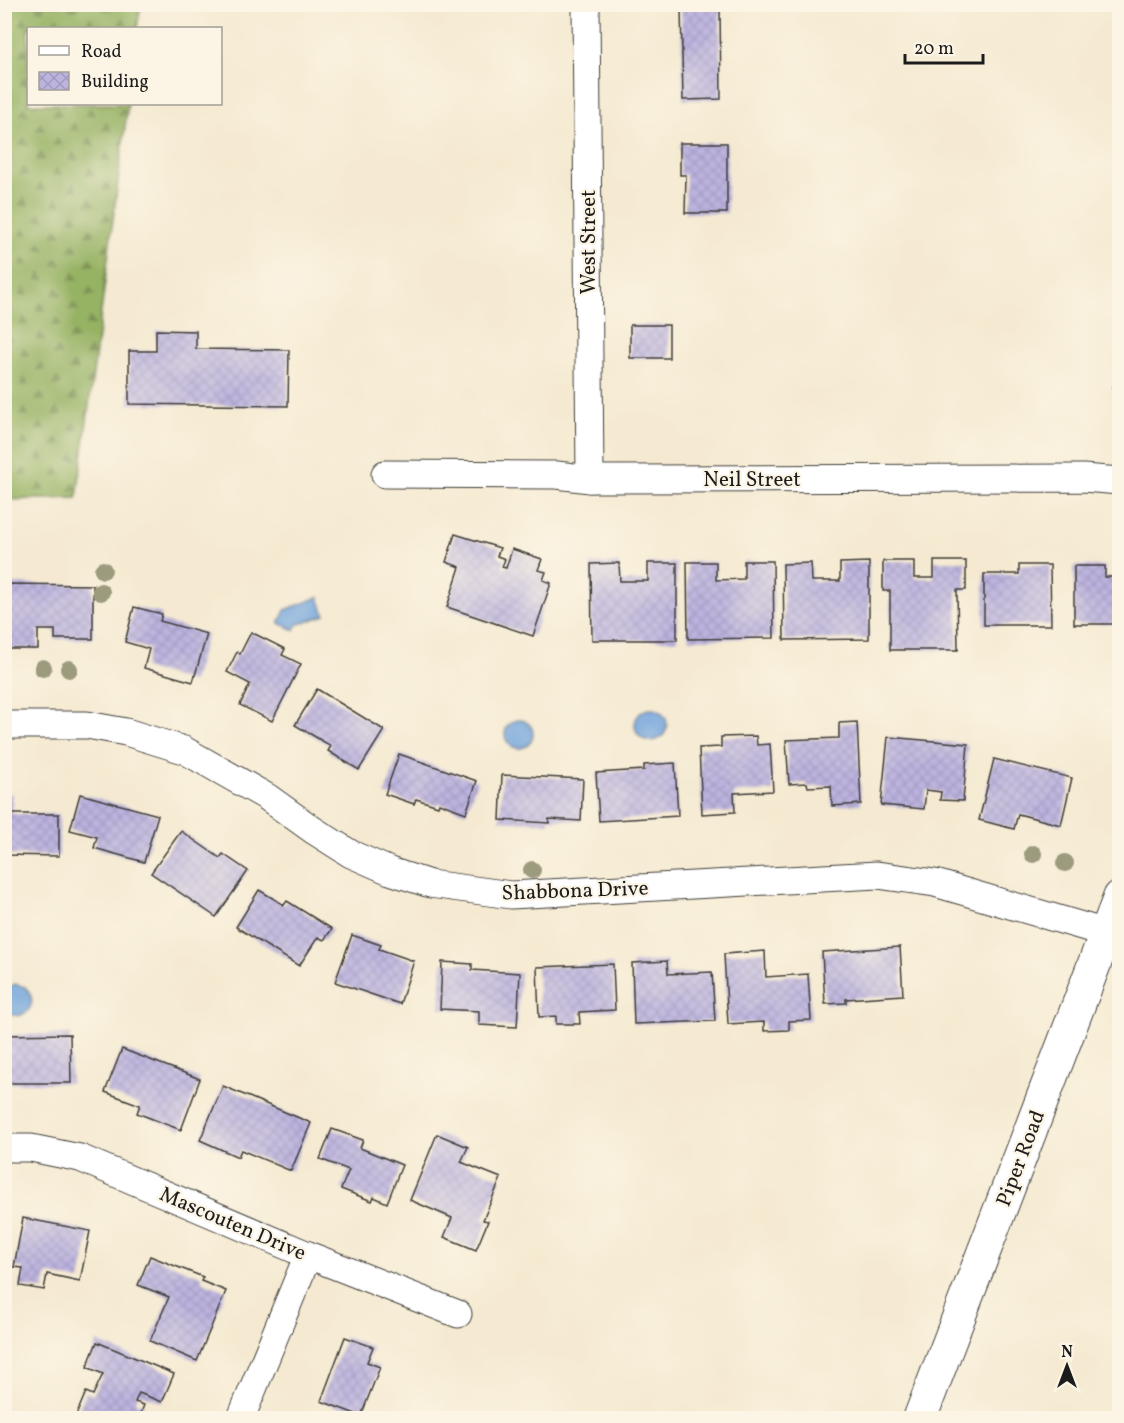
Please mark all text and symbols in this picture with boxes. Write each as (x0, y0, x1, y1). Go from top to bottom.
legend (27, 27, 222, 105)
scale bar (905, 27, 983, 65)
text: 20 m (914, 37, 954, 62)
text: Road (81, 40, 122, 65)
text: Building (81, 70, 149, 95)
street label: West Street (575, 190, 604, 294)
street label: Neil Street (703, 466, 801, 495)
street label: Shabbona Drive (501, 874, 649, 909)
street label: Piper Road (990, 1106, 1053, 1211)
street label: Mascouten Drive (155, 1180, 310, 1268)
north arrow (1037, 1336, 1097, 1396)
text: N (1061, 1342, 1073, 1364)

